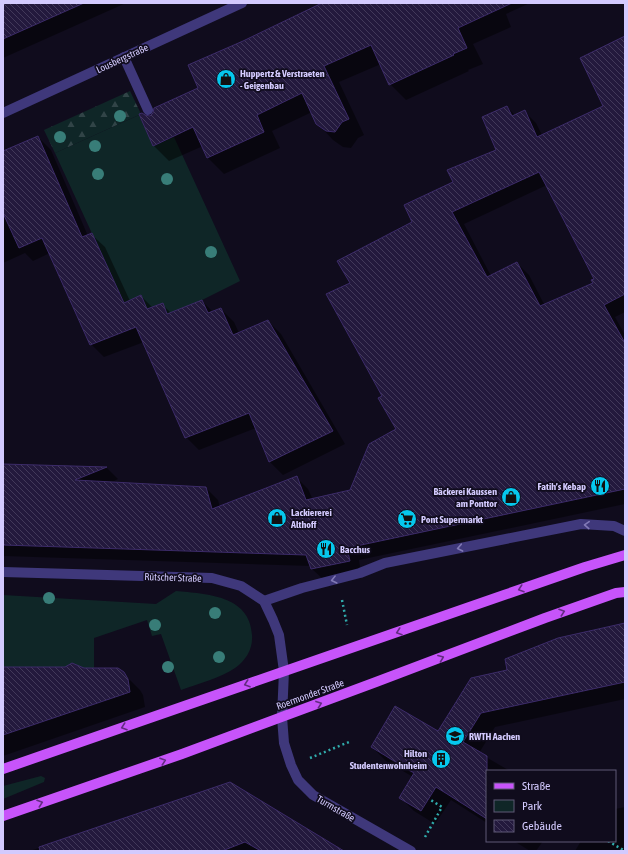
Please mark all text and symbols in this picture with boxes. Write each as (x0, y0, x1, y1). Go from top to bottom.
street label: Lousbergstraße (94, 41, 150, 75)
shop icon: Huppertz & Verstraeten - Geigenbau (215, 68, 237, 90)
place label: Huppertz & Verstraeten - Geigenbau (240, 68, 325, 91)
restaurant icon: Fatih’s Kebap (589, 475, 611, 497)
place label: Fatih’s Kebap (538, 481, 586, 492)
place label: Bäckerei Kaussen am Ponttor (433, 486, 498, 509)
shop icon: Bäckerei Kaussen am Ponttor (500, 486, 522, 508)
shop icon: Lackiererei Althoff (266, 507, 288, 529)
place label: Lackiererei Althoff (290, 507, 332, 530)
supermarket icon: Pont Supermarkt (396, 508, 418, 530)
place label: Pont Supermarkt (421, 514, 483, 525)
one-way arrow (584, 520, 590, 529)
restaurant icon: Bacchus (315, 538, 337, 560)
one-way arrow (456, 543, 463, 552)
place label: Bacchus (340, 544, 370, 555)
street label: Rütscher Straße (144, 571, 202, 584)
one-way arrow (331, 575, 337, 583)
one-way arrow (518, 584, 525, 593)
one-way arrow (559, 608, 566, 617)
one-way arrow (395, 627, 402, 635)
one-way arrow (437, 654, 444, 662)
street label: Roermonder Straße (275, 677, 346, 712)
one-way arrow (243, 679, 250, 688)
one-way arrow (315, 700, 322, 708)
one-way arrow (121, 722, 128, 730)
school or university icon: RWTH Aachen (444, 725, 466, 747)
place label: RWTH Aachen (469, 731, 520, 742)
place label: Hilton Studentenwohnheim (350, 748, 427, 771)
building icon: Hilton Studentenwohnheim (430, 748, 452, 770)
one-way arrow (159, 757, 166, 765)
legend (486, 770, 616, 842)
text: Straße (522, 779, 550, 793)
street label: Turmstraße (315, 793, 357, 824)
one-way arrow (36, 799, 43, 808)
text: Park (522, 799, 543, 813)
text: Gebäude (522, 819, 562, 833)

